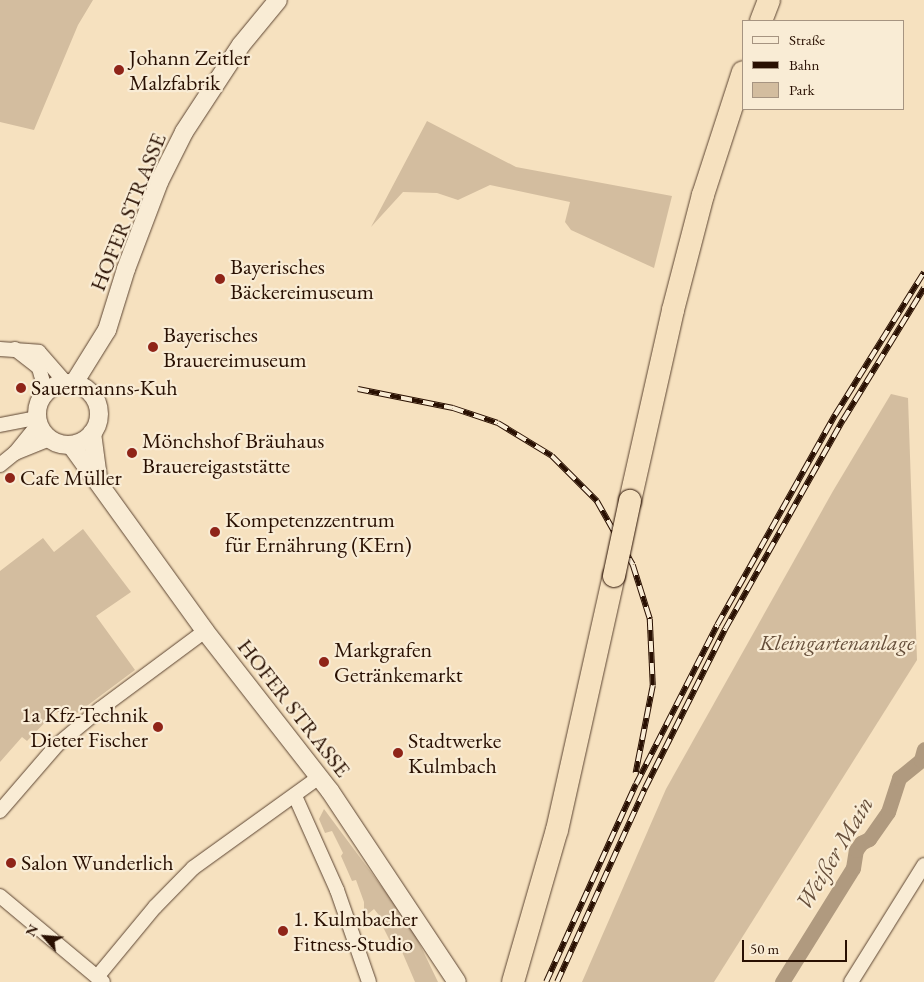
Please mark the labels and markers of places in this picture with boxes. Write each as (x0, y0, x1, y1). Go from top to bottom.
place label: Johann Zeitler Malzfabrik (129, 44, 250, 96)
marker: Johann Zeitler Malzfabrik (113, 64, 125, 76)
place label: Bayerisches Bäckereimuseum (230, 253, 374, 304)
marker: Bayerisches Bäckereimuseum (214, 273, 226, 285)
place label: Bayerisches Brauereimuseum (163, 321, 307, 372)
marker: Bayerisches Brauereimuseum (147, 341, 159, 353)
place label: Sauermanns-Kuh (31, 375, 178, 401)
marker: Sauermanns-Kuh (15, 382, 27, 394)
place label: Mönchshof Bräuhaus Brauereigaststätte (142, 427, 324, 478)
marker: Mönchshof Bräuhaus Brauereigaststätte (126, 447, 138, 459)
place label: Cafe Müller (20, 465, 122, 491)
marker: Cafe Müller (4, 472, 16, 484)
place label: Kompetenzzentrum für Ernährung (KErn) (225, 506, 412, 558)
marker: Kompetenzzentrum für Ernährung (KErn) (209, 526, 221, 538)
place label: Markgrafen Getränkemarkt (334, 636, 463, 688)
marker: Markgrafen Getränkemarkt (318, 656, 330, 668)
place label: 1a Kfz-Technik Dieter Fischer (21, 701, 148, 752)
marker: 1a Kfz-Technik Dieter Fischer (152, 721, 164, 733)
place label: Stadtwerke Kulmbach (408, 727, 501, 778)
marker: Stadtwerke Kulmbach (392, 747, 404, 759)
place label: Salon Wunderlich (21, 850, 174, 876)
marker: Salon Wunderlich (5, 857, 17, 869)
place label: 1. Kulmbacher Fitness-Studio (293, 905, 418, 956)
marker: 1. Kulmbacher Fitness-Studio (277, 925, 289, 937)

